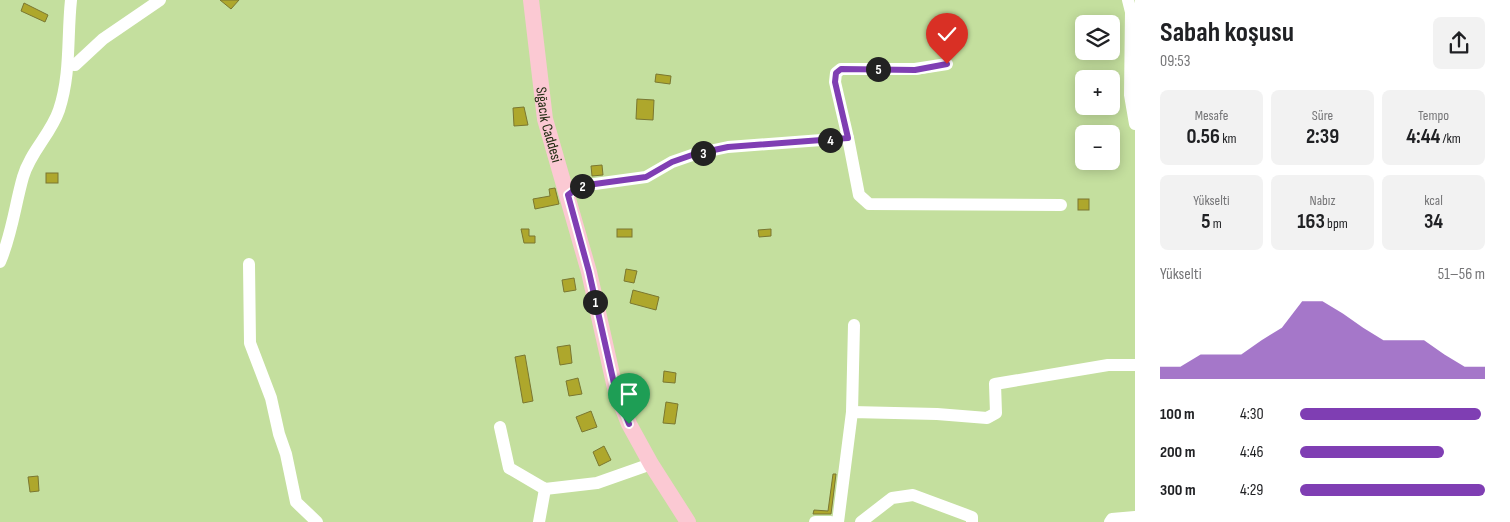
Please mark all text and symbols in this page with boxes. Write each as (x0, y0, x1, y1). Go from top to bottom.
pin (926, 13, 968, 64)
map controls (1075, 15, 1120, 170)
button: layers (1075, 15, 1120, 60)
text: Sabah koşusu (1160, 16, 1294, 49)
button: share (1433, 17, 1485, 69)
icon: check (933, 20, 961, 48)
text: 09:53 (1160, 52, 1190, 71)
pin: 5 (866, 56, 890, 82)
text: 5 (875, 61, 882, 78)
button: + (1075, 70, 1120, 115)
street label: Sığacık Caddesi (532, 86, 567, 165)
text: Mesafe (1195, 107, 1228, 124)
text: Süre (1312, 107, 1333, 124)
text: Tempo (1418, 107, 1449, 124)
text: 0.56 (1187, 124, 1220, 149)
text: 2:39 (1306, 124, 1339, 149)
text: 4:44 (1406, 124, 1440, 149)
button: − (1075, 125, 1120, 170)
pin: 4 (818, 128, 842, 152)
text: km (1220, 130, 1236, 147)
text: /km (1440, 130, 1461, 147)
text: 4 (827, 132, 834, 149)
pin: 3 (690, 140, 716, 166)
text: 3 (700, 145, 707, 162)
pin: 2 (570, 174, 594, 198)
text: 2 (579, 178, 586, 195)
text: Yükselti (1193, 192, 1230, 209)
text: Nabız (1310, 192, 1335, 209)
text: kcal (1424, 192, 1443, 209)
text: 5 (1201, 209, 1211, 234)
text: 163 (1297, 209, 1325, 234)
text: 34 (1424, 209, 1443, 234)
text: m (1211, 215, 1222, 232)
text: bpm (1325, 215, 1348, 232)
text: Yükselti (1160, 265, 1202, 284)
text: 51–56 m (1438, 265, 1485, 284)
pin: 1 (582, 290, 608, 314)
text: 1 (593, 294, 598, 311)
pin (608, 373, 650, 424)
icon: arrive (615, 380, 643, 408)
text: 100 m (1160, 405, 1195, 424)
text: 4:30 (1240, 405, 1264, 424)
text: 200 m (1160, 443, 1195, 462)
text: 4:46 (1240, 443, 1263, 462)
text: 300 m (1160, 481, 1196, 500)
text: 4:29 (1240, 481, 1263, 500)

